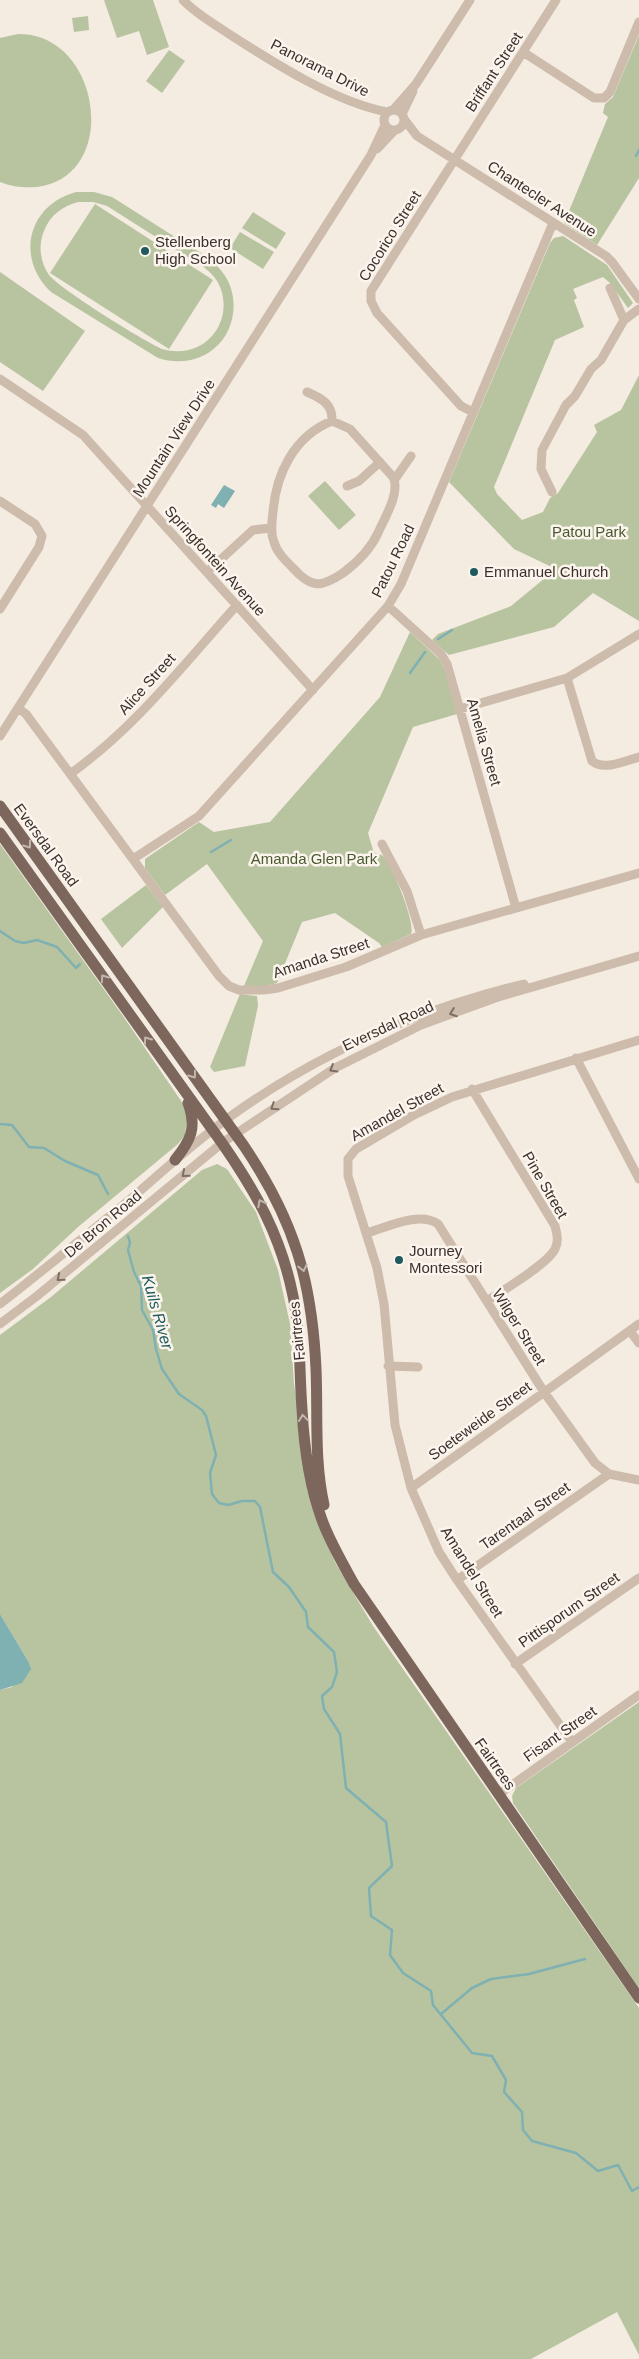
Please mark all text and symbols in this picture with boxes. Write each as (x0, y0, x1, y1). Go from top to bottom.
street label: Briffant Street (462, 28, 526, 115)
street label: Panorama Drive (268, 35, 372, 100)
street label: Chantecler Avenue (485, 157, 600, 240)
street label: Cocorico Street (355, 187, 425, 284)
place label: Stellenberg High School (155, 233, 236, 267)
marker: Stellenberg High School (139, 245, 151, 257)
street label: Mountain View Drive (129, 376, 218, 500)
street label: Springfontein Avenue (161, 502, 269, 619)
street label: Patou Road (368, 521, 418, 600)
park label: Patou Park (552, 523, 627, 540)
place label: Emmanuel Church (484, 563, 608, 580)
marker: Emmanuel Church (468, 566, 480, 578)
street label: Alice Street (115, 649, 179, 718)
street label: Amelia Street (464, 696, 505, 788)
street label: Eversdal Road (11, 800, 82, 890)
one-way arrow (22, 840, 31, 849)
park label: Amanda Glen Park (251, 850, 378, 867)
street label: Amanda Street (271, 934, 372, 981)
one-way arrow (101, 975, 110, 984)
street label: Eversdal Road (340, 997, 436, 1054)
one-way arrow (449, 1007, 458, 1017)
one-way arrow (144, 1036, 153, 1046)
one-way arrow (330, 1063, 339, 1073)
one-way arrow (187, 1069, 196, 1079)
street label: Amandel Street (347, 1079, 447, 1144)
one-way arrow (270, 1101, 279, 1111)
street label: Pine Street (520, 1148, 572, 1222)
one-way arrow (181, 1168, 190, 1177)
street label: De Bron Road (61, 1187, 145, 1261)
one-way arrow (257, 1200, 267, 1209)
place label: Journey Montessori (409, 1242, 482, 1276)
marker: Journey Montessori (393, 1254, 405, 1266)
one-way arrow (297, 1264, 308, 1273)
one-way arrow (57, 1272, 66, 1280)
water label: Kuils River (139, 1273, 176, 1352)
street label: Wilger Street (489, 1285, 550, 1369)
street label: Fairtrees (285, 1301, 308, 1361)
street label: Soeteweide Street (425, 1377, 535, 1463)
one-way arrow (298, 1414, 309, 1422)
street label: Tarentaal Street (476, 1478, 574, 1553)
street label: Amandel Street (438, 1523, 507, 1621)
street label: Pittisporum Street (515, 1568, 623, 1651)
street label: Fisant Street (520, 1702, 600, 1765)
street label: Fairtrees (471, 1735, 519, 1793)

